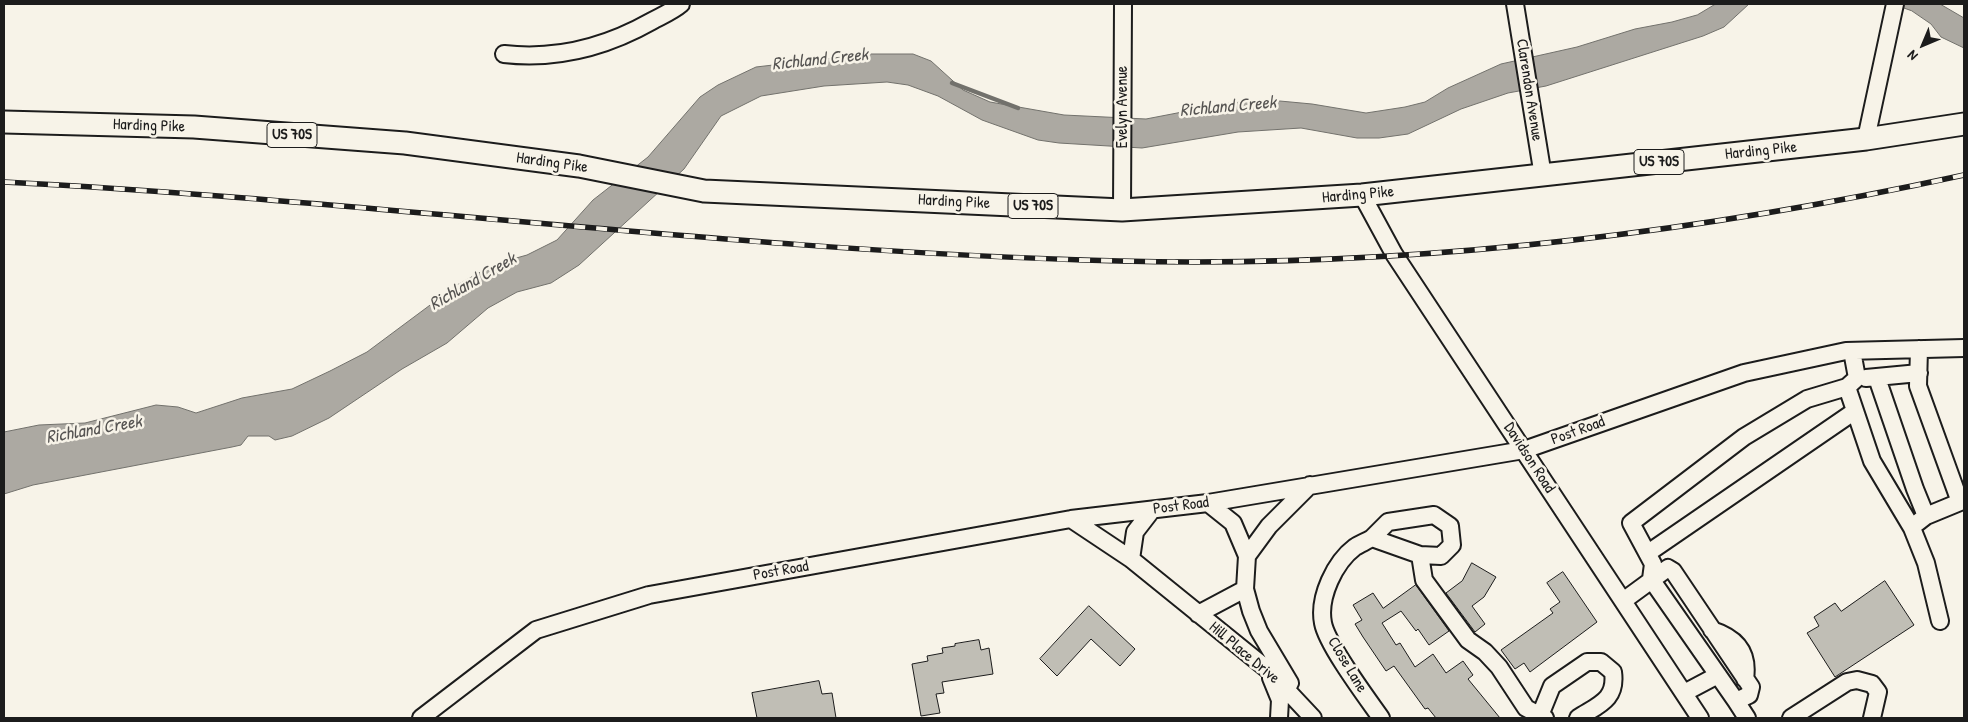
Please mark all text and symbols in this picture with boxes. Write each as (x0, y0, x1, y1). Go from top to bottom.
north arrow (1898, 20, 1948, 70)
street label: Clarendon Avenue (1511, 38, 1547, 142)
water label: Richland Creek (771, 44, 869, 76)
text: N (1903, 47, 1921, 65)
street label: Evelyn Avenue (1113, 66, 1133, 148)
water label: Richland Creek (1179, 92, 1277, 122)
street label: Harding Pike (113, 115, 185, 137)
road number: US 70S (267, 122, 317, 148)
street label: Harding Pike (1724, 138, 1798, 164)
street label: Harding Pike (515, 148, 589, 178)
road number: US 70S (1634, 150, 1684, 174)
street label: Harding Pike (1321, 182, 1395, 208)
street label: Harding Pike (918, 191, 990, 213)
road number: US 70S (1008, 194, 1058, 218)
water label: Richland Creek (426, 249, 520, 315)
water label: Richland Creek (45, 411, 143, 449)
street label: Post Road (1549, 412, 1607, 450)
street label: Davidson Road (1499, 419, 1559, 497)
street label: Post Road (1152, 493, 1210, 519)
street label: Post Road (752, 557, 810, 585)
street label: Hill Place Drive (1205, 618, 1283, 688)
street label: Close Lane (1323, 634, 1371, 696)

